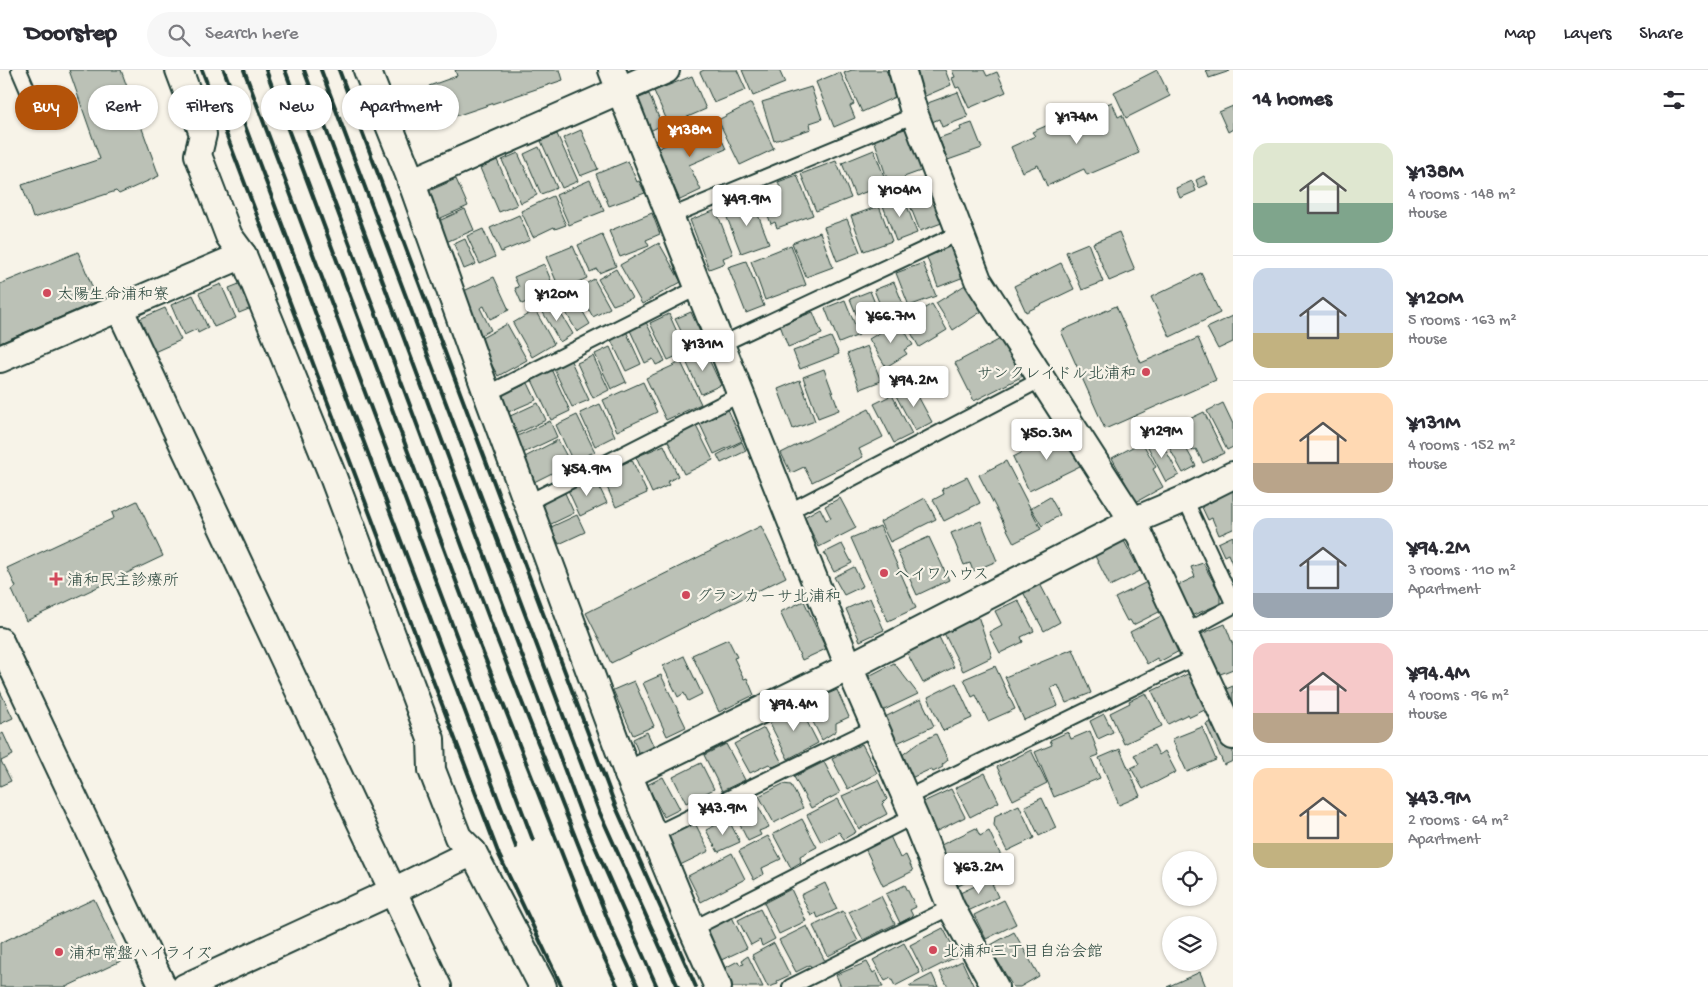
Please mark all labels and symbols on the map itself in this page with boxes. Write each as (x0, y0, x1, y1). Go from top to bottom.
pin: ¥174M (1042, 102, 1112, 145)
pin: ¥138M (655, 116, 725, 158)
pin: ¥104M (865, 176, 935, 218)
pin: ¥49.9M (706, 184, 788, 227)
pin: ¥120M (522, 280, 592, 322)
place label: 太陽生命浦和寮 (57, 285, 169, 306)
marker: 太陽生命浦和寮 (41, 287, 53, 299)
pin: ¥66.7M (850, 302, 932, 344)
pin: ¥131M (668, 330, 738, 372)
place label: サンクレイドル北浦和 (977, 365, 1136, 385)
pin: ¥94.2M (873, 366, 955, 408)
marker: サンクレイドル北浦和 (1140, 366, 1152, 378)
pin: ¥129M (1127, 416, 1197, 459)
pin: ¥50.3M (1006, 418, 1088, 461)
pin: ¥54.9M (546, 454, 628, 497)
marker: ヘイワハウス (878, 567, 890, 579)
place label: ヘイワハウス (894, 567, 989, 586)
place label: 浦和民主診療所 (67, 571, 179, 592)
marker: 浦和民主診療所 (49, 572, 63, 586)
place label: グランカーサ北浦和 (696, 588, 841, 608)
marker: グランカーサ北浦和 (680, 589, 692, 601)
pin: ¥94.4M (753, 690, 835, 732)
pin: ¥43.9M (682, 794, 764, 836)
pin: ¥63.2M (938, 852, 1020, 895)
place label: 北浦和三丁目自治会館 (943, 942, 1103, 963)
place label: 浦和常盤ハイライズ (69, 944, 212, 965)
marker: 北浦和三丁目自治会館 (927, 944, 939, 956)
marker: 浦和常盤ハイライズ (53, 946, 65, 958)

